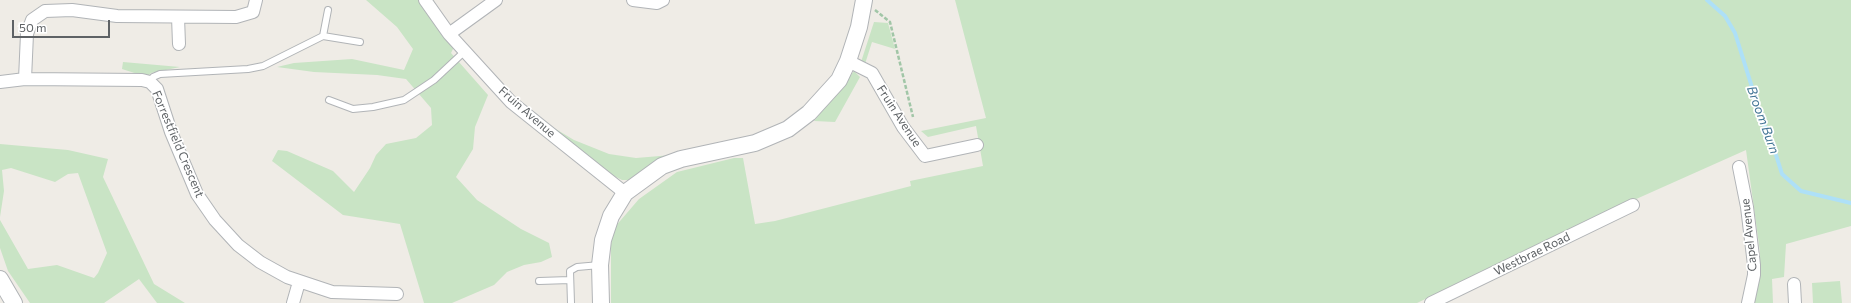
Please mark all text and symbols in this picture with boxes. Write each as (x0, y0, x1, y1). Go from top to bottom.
scale bar (14, 12, 112, 38)
text: 50 m (19, 20, 47, 34)
street label: Fruin Avenue (496, 83, 558, 141)
street label: Fruin Avenue (874, 83, 924, 149)
water label: Broom Burn (1744, 84, 1782, 156)
street label: Forrestfield Crescent (149, 88, 207, 200)
street label: Capel Avenue (1738, 198, 1760, 272)
street label: Westbrae Road (1492, 229, 1572, 279)

